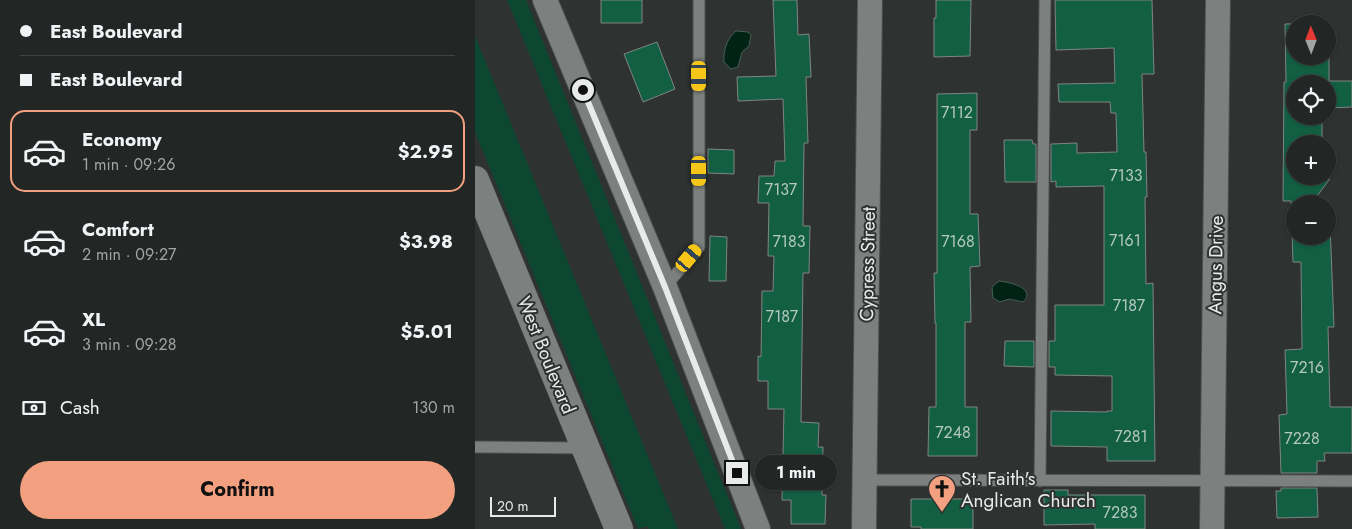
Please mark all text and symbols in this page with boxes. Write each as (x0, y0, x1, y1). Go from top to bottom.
north arrow (1286, 15, 1336, 65)
map controls (1286, 15, 1336, 245)
text: East Boulevard (50, 18, 182, 45)
car (691, 61, 706, 91)
text: East Boulevard (50, 66, 182, 93)
button: locate (1286, 75, 1336, 125)
route start (572, 79, 594, 101)
house number: 7112 (941, 101, 973, 124)
text: Economy (82, 126, 162, 153)
icon: car (22, 129, 67, 174)
button: + (1286, 135, 1336, 185)
text: $2.95 (398, 138, 453, 165)
text: 1 min · 09:26 (82, 153, 175, 176)
car (691, 156, 706, 186)
house number: 7133 (1109, 164, 1143, 187)
house number: 7137 (765, 178, 798, 201)
button: − (1286, 195, 1336, 245)
street label: Cypress Street (853, 206, 882, 322)
street label: Angus Drive (1201, 215, 1230, 315)
text: Comfort (82, 216, 154, 243)
icon: car (22, 219, 67, 264)
text: $3.98 (399, 228, 453, 255)
house number: 7161 (1109, 229, 1141, 252)
house number: 7183 (772, 230, 806, 253)
house number: 7168 (941, 230, 975, 253)
car (673, 242, 704, 274)
text: 2 min · 09:27 (82, 243, 176, 266)
street label: West Boulevard (511, 292, 582, 418)
house number: 7187 (1113, 294, 1146, 317)
house number: 7187 (766, 305, 799, 328)
text: XL (82, 306, 105, 333)
icon: car (22, 309, 67, 354)
text: $5.01 (401, 318, 453, 345)
text: 3 min · 09:28 (82, 333, 176, 356)
house number: 7216 (1290, 356, 1324, 379)
icon: cash (20, 394, 48, 422)
text: Cash (60, 394, 100, 421)
text: 130 m (412, 396, 455, 419)
house number: 7248 (935, 421, 971, 444)
house number: 7281 (1114, 425, 1148, 448)
house number: 7228 (1284, 427, 1320, 450)
callout: 1 min (755, 456, 837, 490)
button: Confirm (20, 461, 455, 519)
text: 1 min (776, 461, 816, 484)
route end (726, 462, 748, 484)
place label: St. Faith's Anglican Church (961, 465, 1096, 514)
church icon: St. Faith's Anglican Church (927, 474, 957, 513)
scale bar (490, 494, 556, 517)
text: 20 m (497, 496, 529, 516)
house number: 7283 (1103, 501, 1138, 524)

